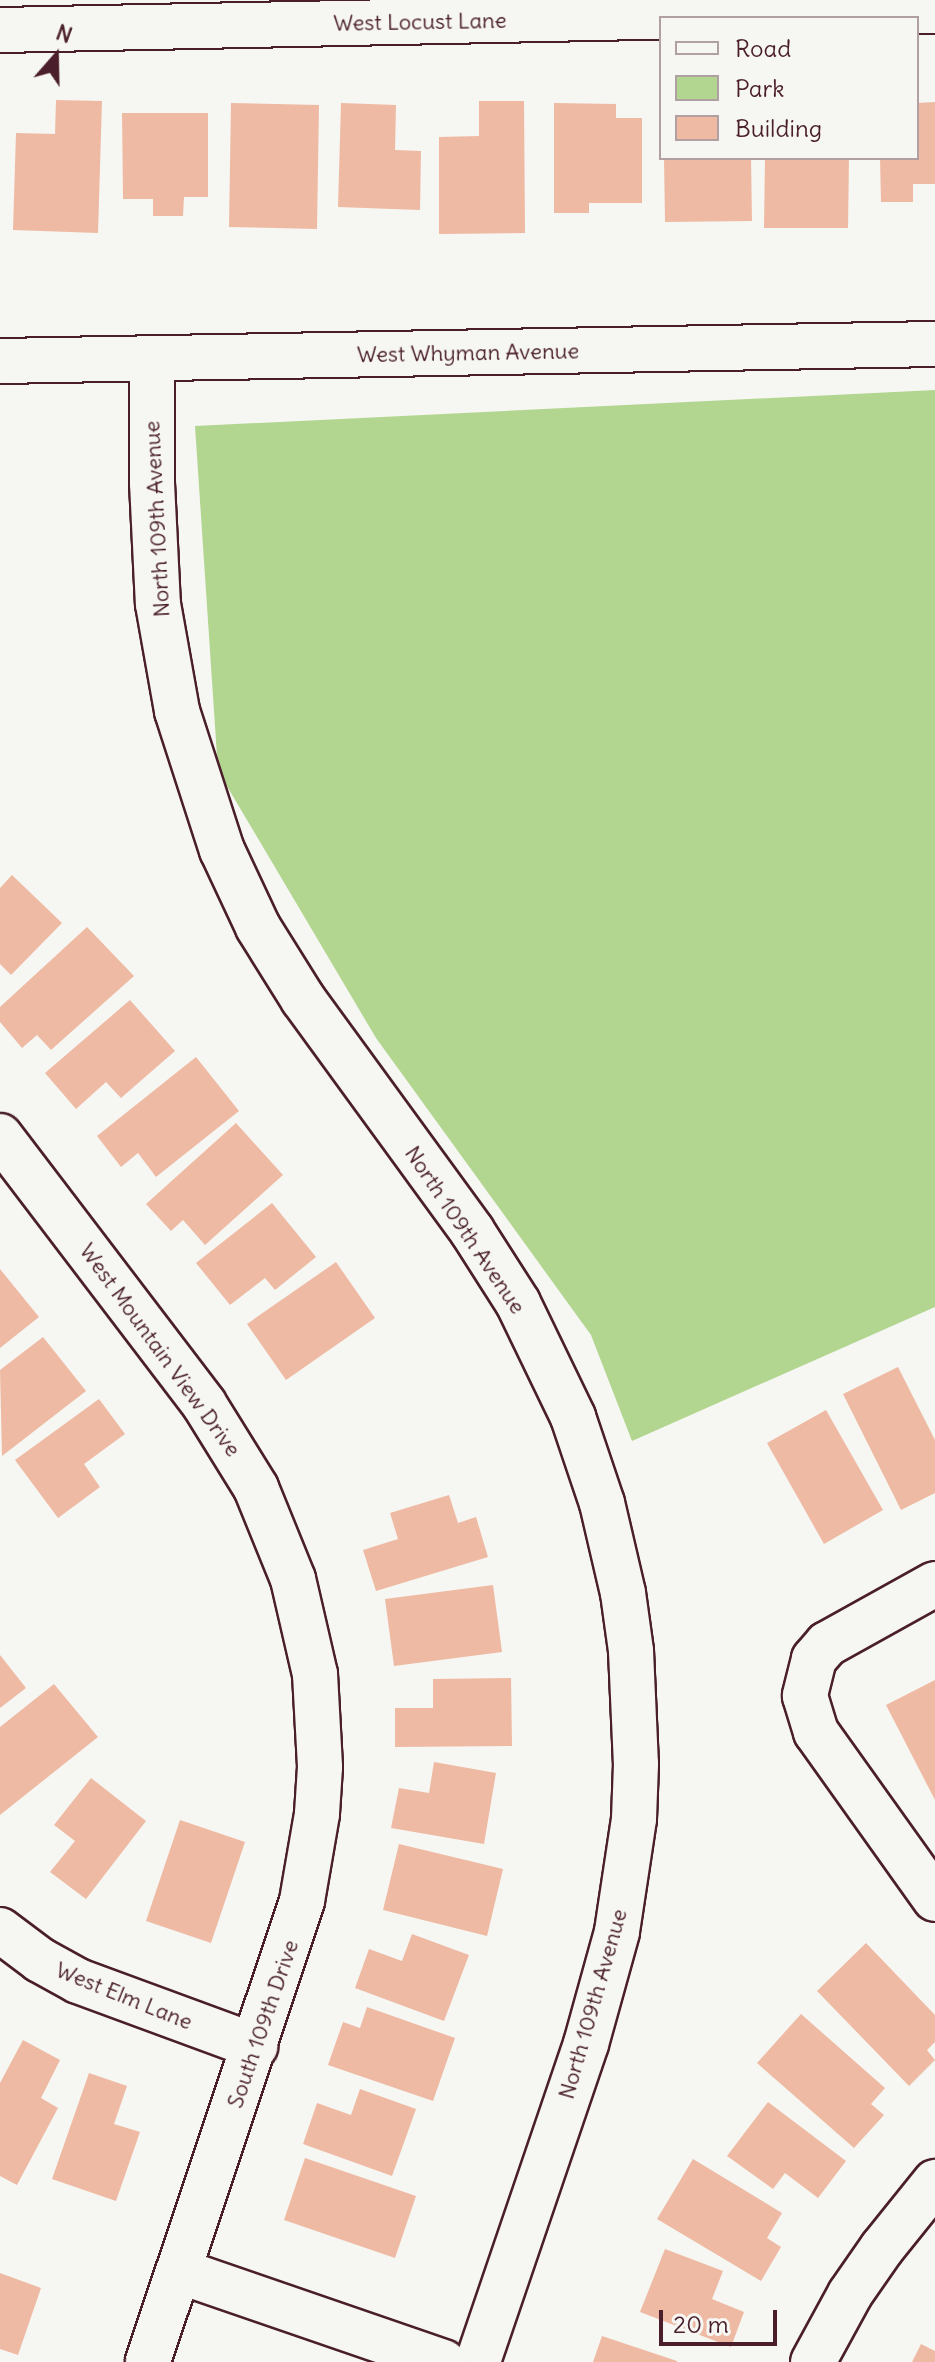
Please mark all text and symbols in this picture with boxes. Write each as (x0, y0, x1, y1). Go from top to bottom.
street label: West Locust Lane (333, 7, 507, 37)
north arrow (16, 16, 96, 96)
legend (659, 16, 919, 160)
text: N (52, 18, 76, 49)
text: Road (735, 33, 791, 63)
text: Park (735, 73, 785, 103)
text: Building (735, 113, 822, 143)
street label: West Whyman Avenue (357, 338, 579, 368)
street label: North 109th Avenue (139, 420, 175, 618)
street label: North 109th Avenue (399, 1141, 531, 1319)
street label: West Mountain View Drive (74, 1238, 246, 1462)
street label: North 109th Avenue (553, 1906, 633, 2102)
street label: South 109th Drive (222, 1936, 304, 2112)
street label: West Elm Lane (52, 1957, 196, 2035)
scale bar (663, 2294, 781, 2344)
text: 20 m (673, 2309, 729, 2339)

